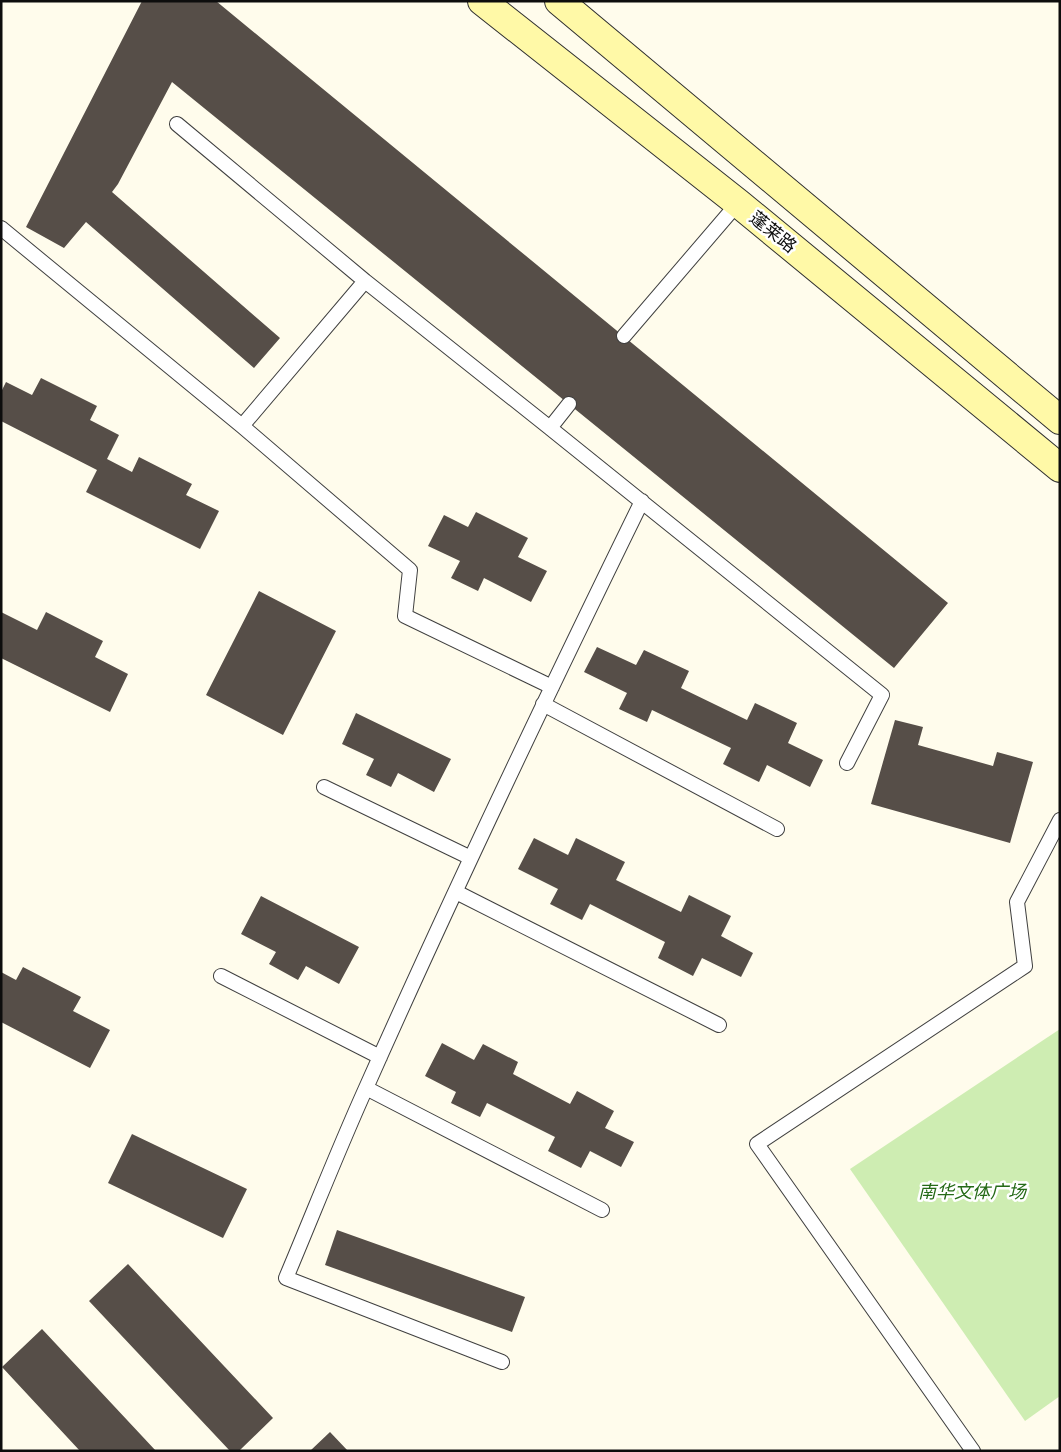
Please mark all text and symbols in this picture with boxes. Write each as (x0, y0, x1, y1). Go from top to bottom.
street label: 蓬莱路 (746, 207, 800, 257)
park label: 南华文体广场 (918, 1182, 1028, 1202)

